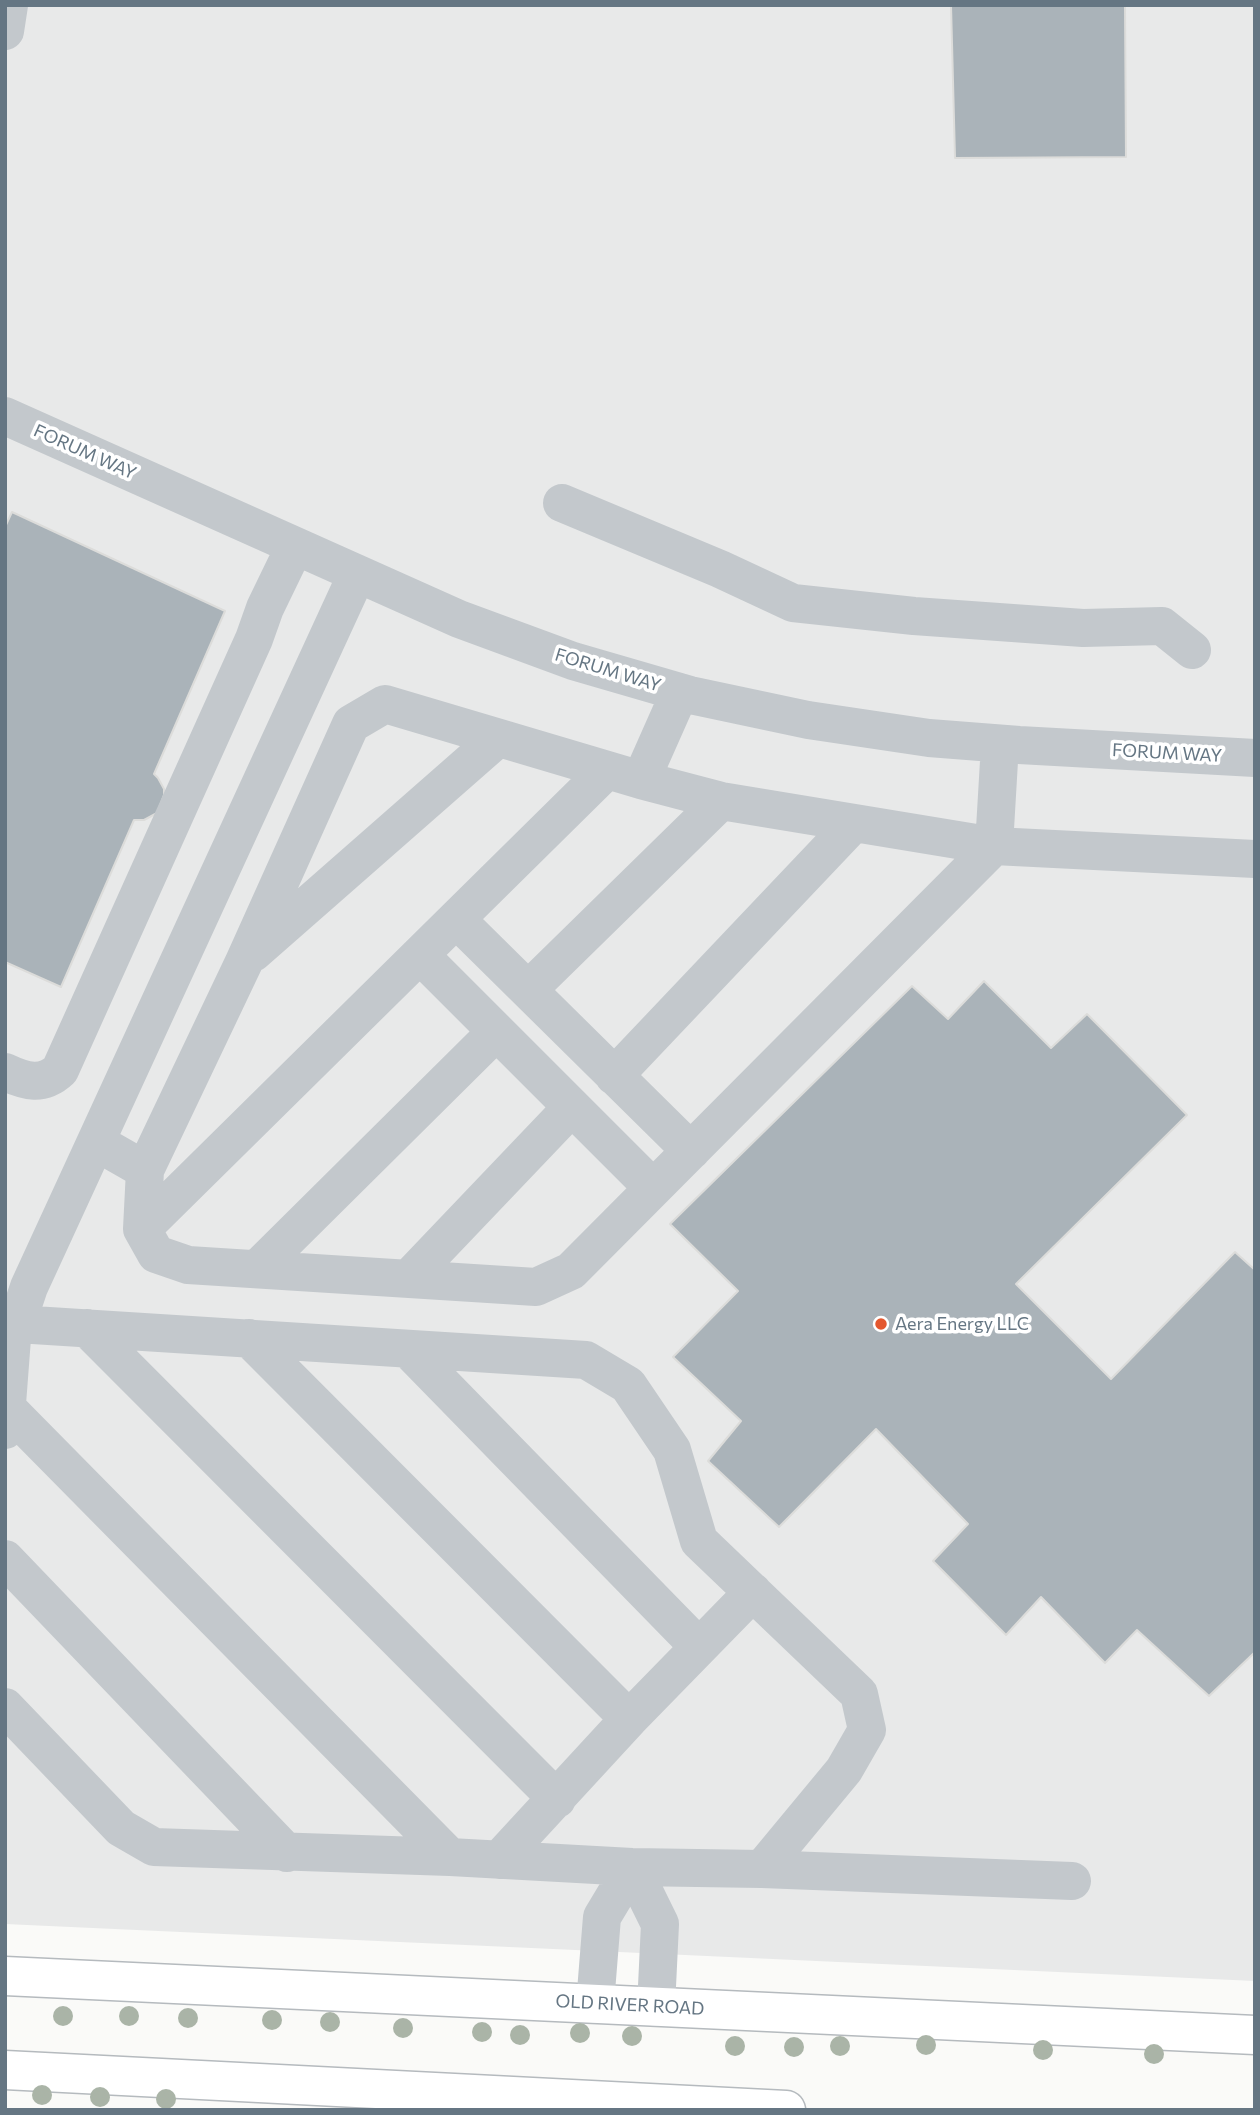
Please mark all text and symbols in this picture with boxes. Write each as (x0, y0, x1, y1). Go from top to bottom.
street label: FORUM WAY (30, 420, 140, 484)
street label: FORUM WAY (552, 644, 664, 696)
street label: FORUM WAY (1112, 739, 1222, 767)
place label: Aera Energy LLC (895, 1313, 1029, 1335)
marker: Aera Energy LLC (873, 1316, 889, 1332)
street label: OLD RIVER ROAD (555, 1990, 705, 2020)

